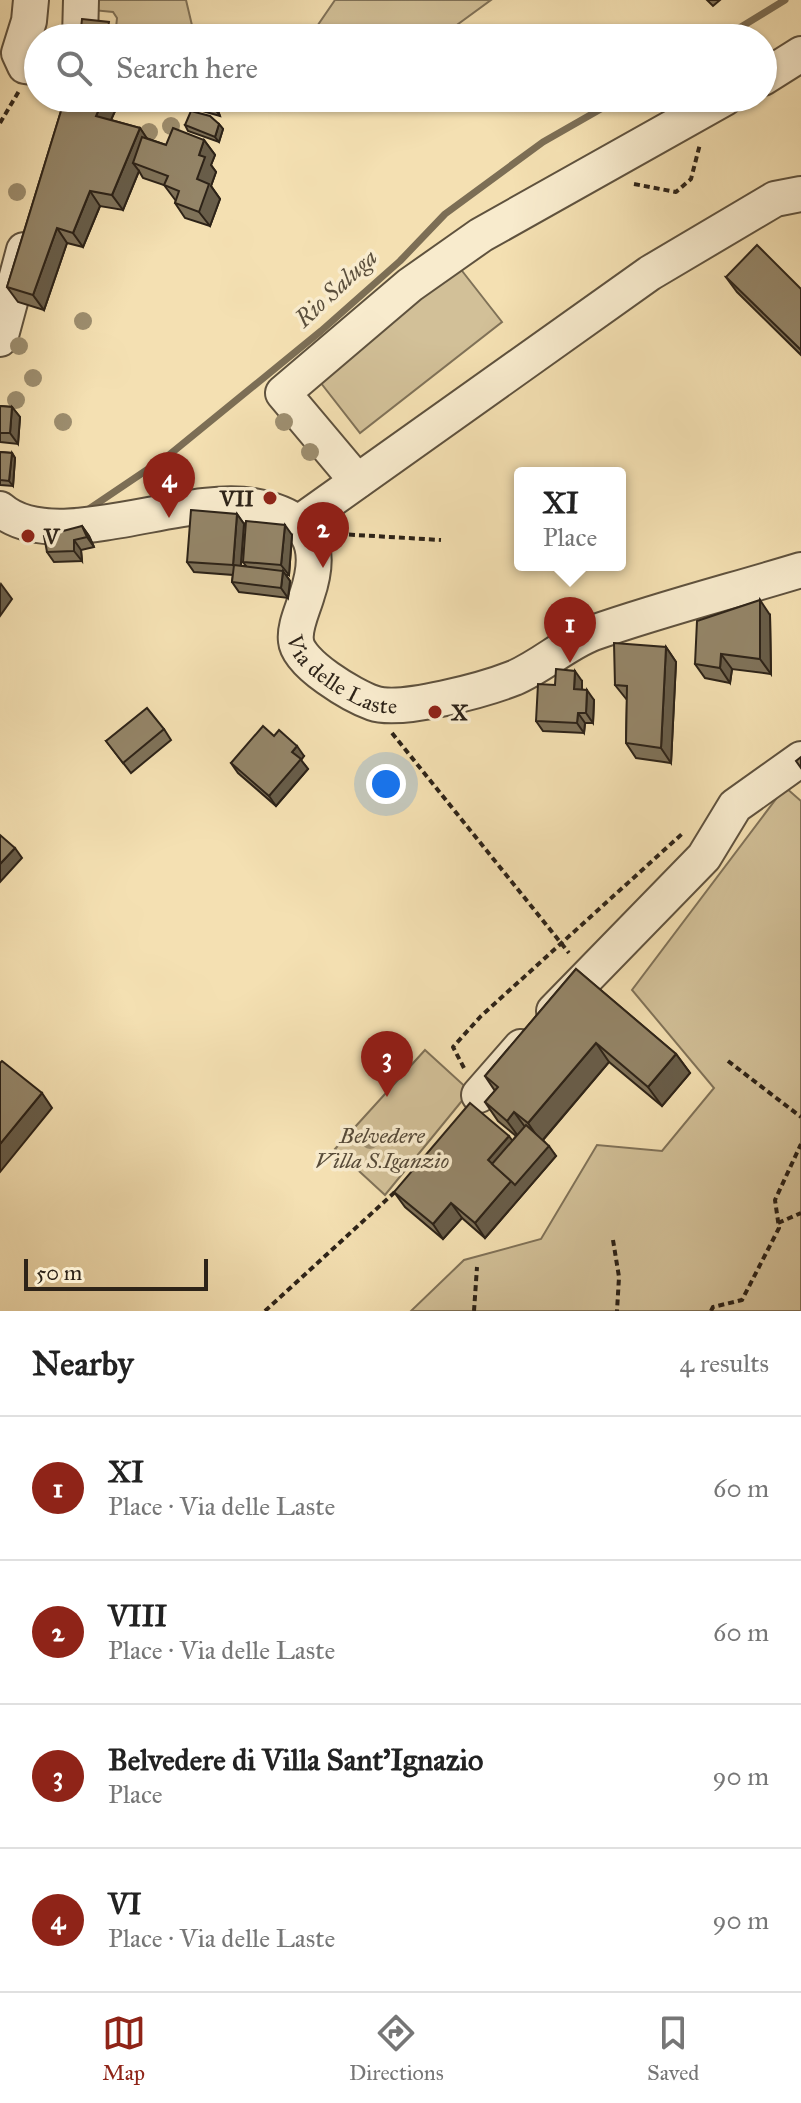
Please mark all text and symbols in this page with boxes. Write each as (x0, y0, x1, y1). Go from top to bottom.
search box (24, 24, 777, 112)
icon: search (52, 46, 96, 90)
text: Search here (116, 50, 258, 86)
water label: Rio Saluga (288, 242, 383, 334)
pin: 4 (143, 452, 195, 518)
popup (514, 467, 626, 571)
place label: VII (219, 485, 255, 512)
text: XI (543, 485, 579, 521)
marker: VII (261, 489, 279, 507)
pin: 2 (297, 502, 349, 568)
text: Place (543, 521, 597, 553)
place label: V (43, 523, 61, 550)
marker: V (19, 527, 37, 545)
pin: 1 (544, 597, 596, 663)
street label: Via delle Laste (281, 632, 397, 719)
place label: X (450, 699, 469, 726)
marker: X (426, 703, 444, 721)
your location (366, 764, 406, 804)
pin: 3 (361, 1031, 413, 1097)
park label: Belvedere Villa S.Iganzio (315, 1122, 449, 1174)
scale bar (24, 1255, 208, 1291)
text: 50 m (36, 1259, 82, 1286)
text: Nearby (32, 1343, 134, 1384)
text: 4 results (680, 1347, 769, 1379)
text: XI (108, 1454, 144, 1490)
text: 1 (53, 1472, 63, 1504)
text: 60 m (713, 1472, 769, 1504)
text: Place · Via delle Laste (108, 1490, 335, 1522)
text: VIII (108, 1598, 167, 1634)
text: 2 (52, 1616, 64, 1648)
text: 60 m (713, 1616, 769, 1648)
text: Place · Via delle Laste (108, 1634, 335, 1666)
text: Belvedere di Villa Sant'Ignazio (108, 1742, 483, 1778)
text: 3 (53, 1760, 63, 1792)
text: 90 m (712, 1760, 769, 1792)
text: Place (108, 1778, 163, 1810)
text: VI (108, 1886, 142, 1922)
text: 4 (51, 1904, 65, 1936)
text: 90 m (712, 1904, 769, 1936)
text: Place · Via delle Laste (108, 1922, 335, 1954)
tab: Map (102, 2011, 146, 2086)
tab: Directions (349, 2011, 444, 2086)
tab: Saved (647, 2011, 699, 2086)

